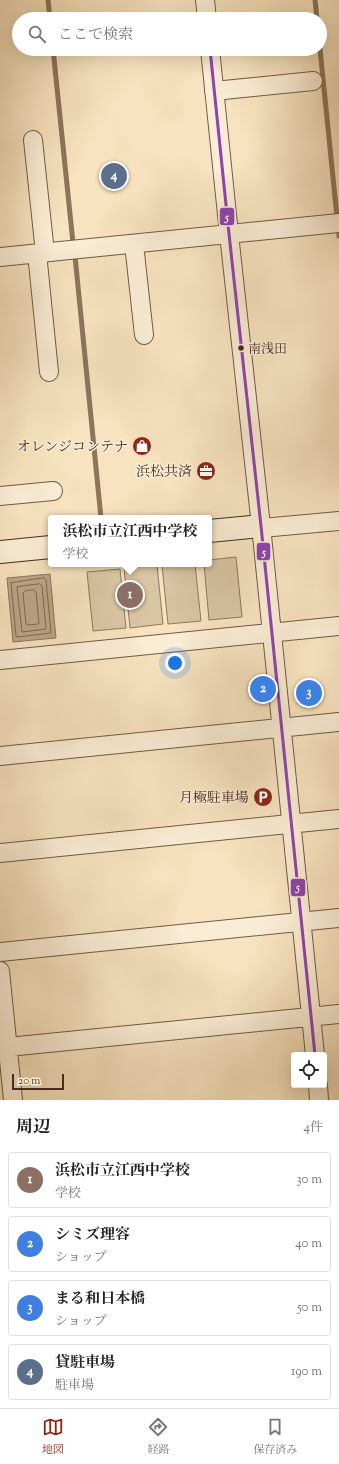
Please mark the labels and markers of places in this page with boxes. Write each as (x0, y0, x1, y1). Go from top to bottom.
pin: 4 (101, 161, 127, 191)
place label: 南浅田 (248, 341, 287, 359)
marker: 南浅田 (236, 343, 246, 353)
shop icon: オレンジコンテナ (131, 435, 153, 457)
place label: オレンジコンテナ (17, 438, 128, 458)
office icon: 浜松共済 (195, 460, 217, 482)
place label: 浜松共済 (136, 463, 192, 483)
pin: 1 (117, 580, 143, 610)
pin: 2 (250, 674, 276, 704)
pin: 3 (296, 678, 322, 708)
parking icon: 月極駐車場 (252, 786, 274, 808)
place label: 月極駐車場 (179, 789, 249, 809)

